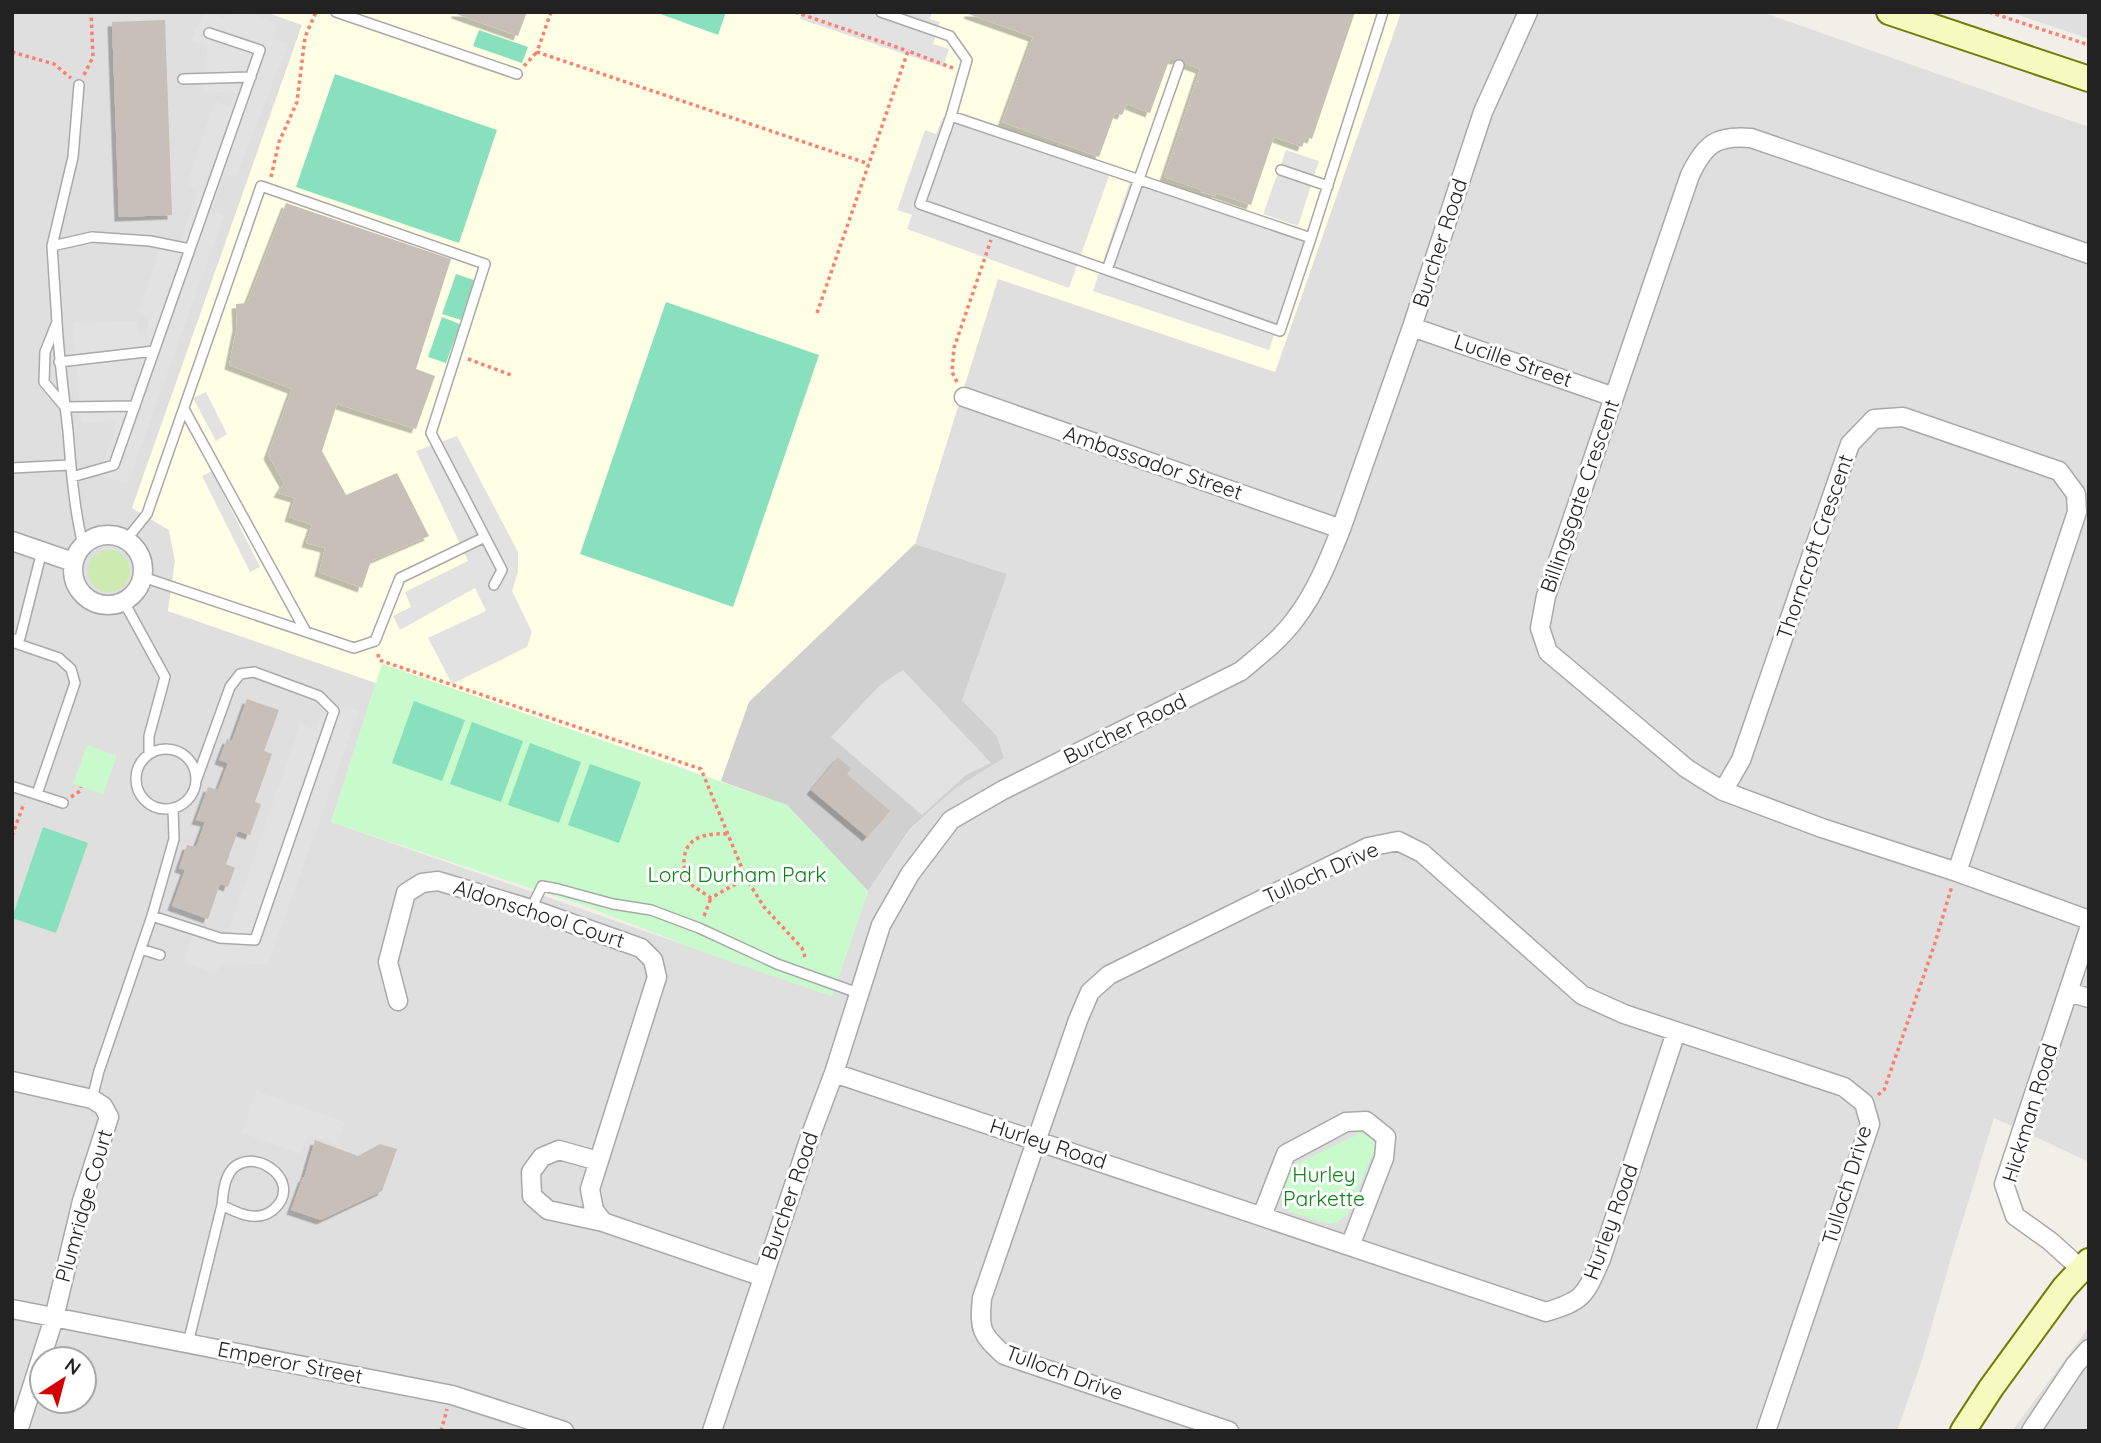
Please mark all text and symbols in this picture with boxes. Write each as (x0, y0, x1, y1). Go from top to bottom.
street label: Burcher Road (1406, 175, 1472, 310)
street label: Lucille Street (1451, 328, 1576, 392)
street label: Billingsgate Crescent (1534, 396, 1624, 596)
street label: Ambassador Street (1060, 419, 1246, 505)
street label: Thorncroft Crescent (1770, 451, 1858, 643)
street label: Burcher Road (1059, 687, 1190, 769)
street label: Tulloch Drive (1259, 835, 1382, 909)
park label: Lord Durham Park (647, 861, 827, 887)
street label: Aldonschool Court (451, 873, 628, 953)
street label: Hickman Road (1996, 1040, 2062, 1185)
street label: Hurley Road (987, 1112, 1110, 1174)
street label: Tulloch Drive (1816, 1122, 1877, 1247)
street label: Plumridge Court (49, 1126, 117, 1285)
street label: Burcher Road (755, 1128, 823, 1263)
street label: Hurley Road (1577, 1160, 1643, 1283)
park label: Hurley Parkette (1283, 1161, 1365, 1211)
street label: Emperor Street (215, 1335, 365, 1389)
street label: Tulloch Drive (1002, 1339, 1127, 1405)
north arrow (28, 1345, 98, 1415)
text: N (60, 1352, 86, 1380)

